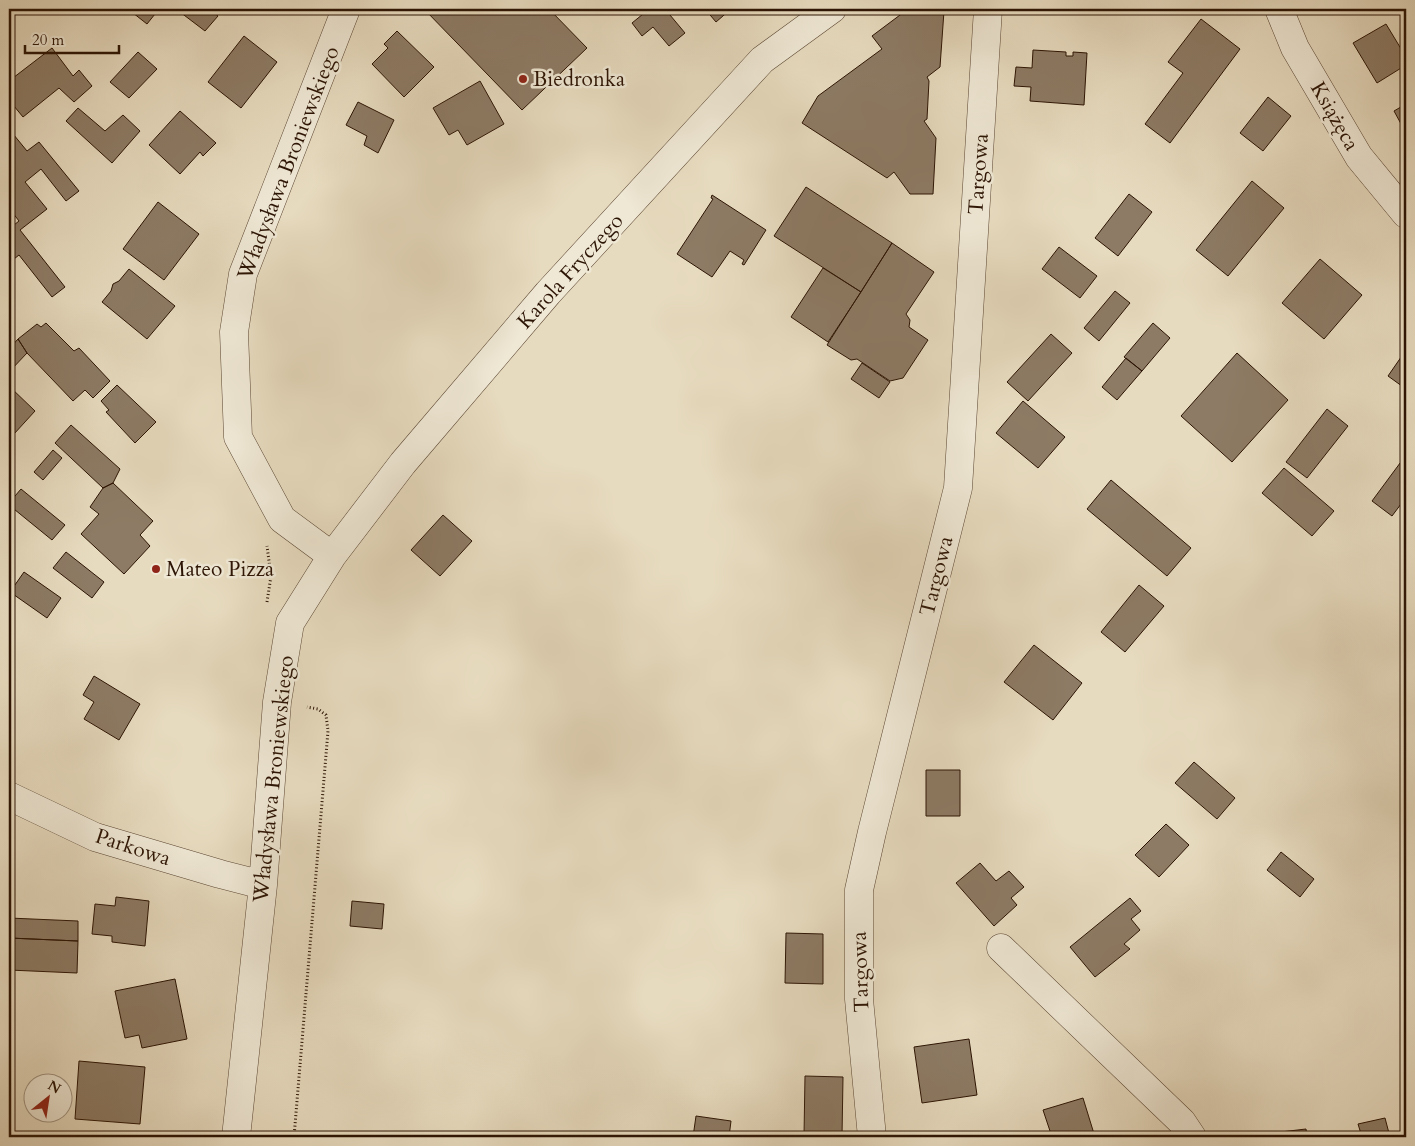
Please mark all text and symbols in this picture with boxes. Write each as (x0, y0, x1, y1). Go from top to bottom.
scale bar (25, 22, 119, 54)
text: 20 m (32, 30, 64, 50)
street label: Władysława Broniewskiego (230, 42, 346, 285)
place label: Biedronka (533, 65, 625, 94)
marker: Biedronka (517, 73, 529, 85)
street label: Książęca (1303, 76, 1366, 156)
street label: Targowa (961, 133, 996, 216)
street label: Karola Fryczego (511, 207, 630, 335)
street label: Targowa (913, 533, 960, 619)
place label: Mateo Pizza (166, 555, 274, 584)
marker: Mateo Pizza (150, 563, 162, 575)
street label: Władysława Broniewskiego (246, 654, 301, 905)
street label: Parkowa (91, 822, 174, 873)
street label: Targowa (845, 931, 876, 1013)
north arrow (22, 1074, 72, 1124)
text: N (44, 1076, 64, 1098)

